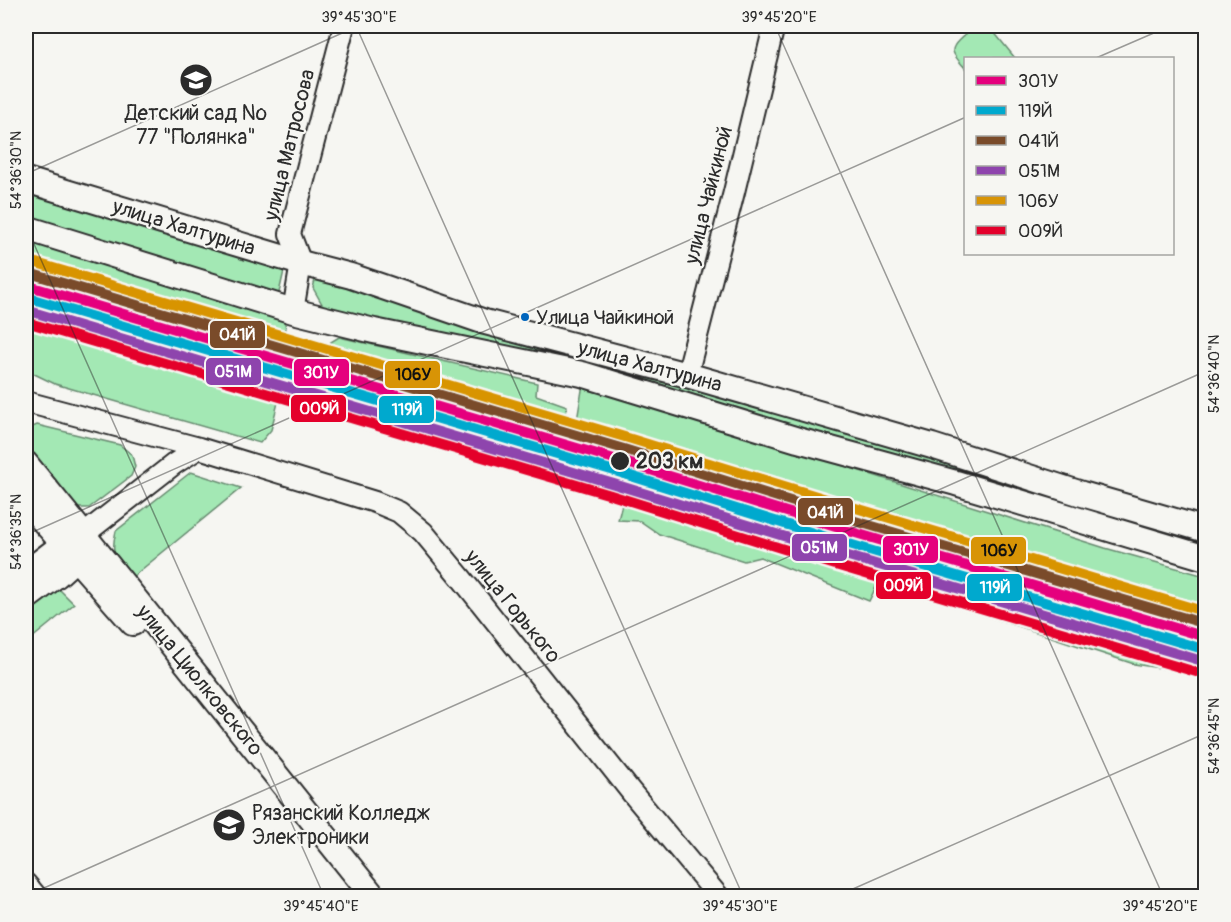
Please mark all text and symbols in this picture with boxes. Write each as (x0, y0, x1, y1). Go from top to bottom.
text: 39°45'30"E (322, 8, 397, 27)
text: 39°45'20"E (742, 8, 817, 27)
legend (964, 57, 1174, 255)
school or university icon: Детский сад № 77 "Полянка" (178, 62, 214, 98)
street label: улица Матросова (257, 66, 321, 225)
text: 301У (1018, 70, 1058, 93)
place label: Детский сад № 77 "Полянка" (124, 100, 267, 151)
text: 119Й (1018, 100, 1052, 123)
street label: улица Чайкиной (678, 123, 739, 268)
text: 041Й (1018, 130, 1059, 153)
text: 54°36'30"N (7, 131, 26, 209)
text: 051М (1018, 160, 1060, 183)
text: 106У (1018, 190, 1059, 213)
street label: улица Халтурина (108, 193, 259, 262)
text: 009Й (1018, 220, 1063, 243)
place label: Улица Чайкиной (536, 305, 674, 330)
marker: Улица Чайкиной (519, 311, 531, 323)
line badge: 041Й (209, 320, 266, 349)
text: 041Й (219, 325, 255, 345)
street label: улица Халтурина (574, 334, 725, 399)
text: 54°36'40"N (1205, 335, 1224, 413)
line badge: 051М (205, 357, 262, 386)
line badge: 301У (293, 358, 350, 387)
line badge: 106У (384, 360, 441, 389)
text: 051М (214, 362, 252, 382)
text: 301У (303, 363, 339, 383)
text: 106У (395, 365, 431, 385)
line badge: 009Й (290, 394, 347, 423)
line badge: 119Й (378, 395, 435, 424)
text: 009Й (299, 399, 339, 419)
text: 119Й (392, 400, 423, 420)
place label: 203 км (636, 448, 703, 475)
marker: 203 км (609, 450, 631, 472)
text: 54°36'35"N (7, 494, 26, 570)
line badge: 041Й (797, 497, 854, 526)
text: 041Й (807, 503, 843, 523)
line badge: 051М (791, 533, 848, 562)
line badge: 301У (882, 535, 939, 564)
line badge: 106У (970, 536, 1027, 565)
text: 051М (800, 538, 838, 558)
text: 301У (893, 540, 929, 560)
text: 106У (981, 541, 1017, 561)
street label: улица Горького (458, 543, 567, 669)
line badge: 009Й (875, 571, 932, 600)
line badge: 119Й (966, 573, 1023, 602)
text: 009Й (883, 576, 923, 596)
text: 119Й (980, 578, 1011, 598)
street label: улица Циолковского (130, 598, 269, 762)
text: 54°36'45"N (1205, 698, 1224, 774)
place label: Рязанский Колледж Электроники (252, 800, 431, 851)
school or university icon: Рязанский Колледж Электроники (211, 807, 247, 843)
text: 39°45'40"E (283, 897, 359, 916)
text: 39°45'30"E (703, 897, 778, 916)
text: 39°45'20"E (1123, 897, 1198, 916)

